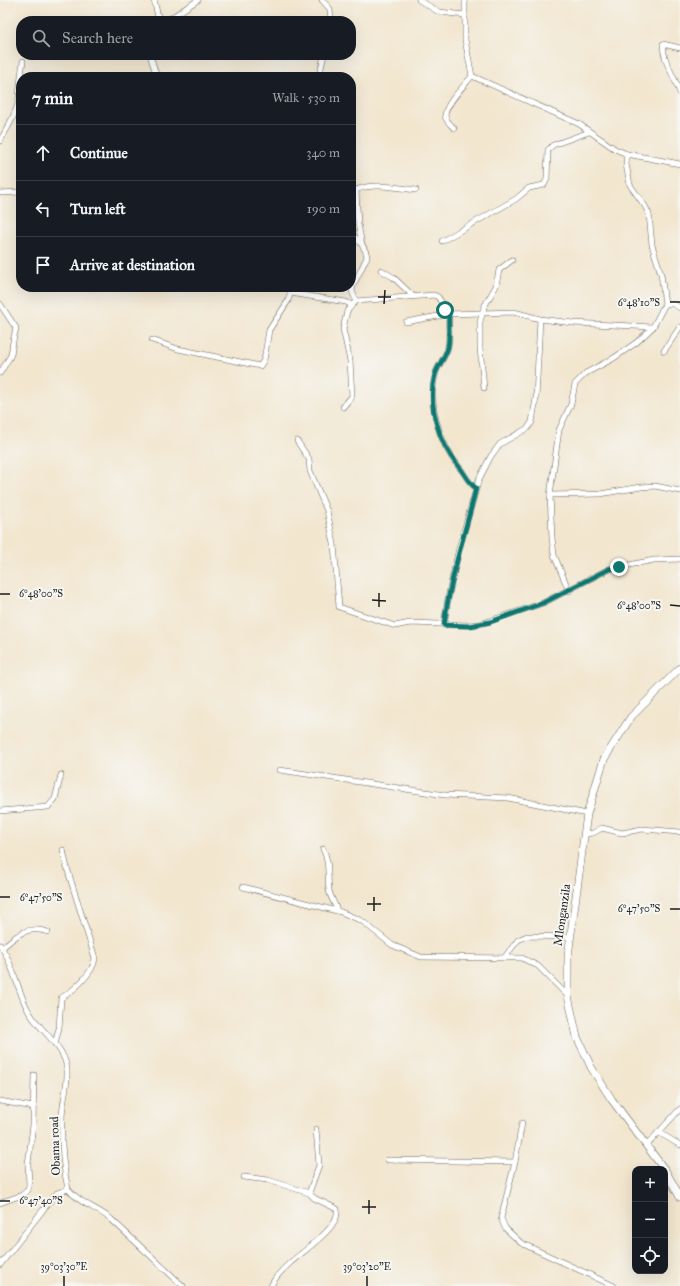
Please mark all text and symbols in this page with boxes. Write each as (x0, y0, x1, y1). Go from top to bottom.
search box (16, 16, 356, 60)
icon: search (30, 27, 52, 49)
text: Search here (62, 29, 133, 47)
text: 7 min (32, 88, 73, 109)
text: Walk · 530 m (272, 90, 340, 106)
icon: ahead (32, 142, 54, 164)
text: Continue (70, 144, 128, 162)
text: 340 m (306, 145, 340, 161)
icon: left (32, 198, 54, 220)
text: Turn left (70, 200, 126, 218)
text: 190 m (307, 201, 340, 217)
icon: arrive (32, 254, 54, 276)
text: Arrive at destination (70, 256, 195, 274)
text: 6°48'10"S (618, 297, 660, 309)
route start (436, 301, 454, 319)
route end (610, 558, 628, 576)
text: 6°48'00"S (19, 588, 63, 600)
text: 6°48'00"S (617, 600, 661, 612)
street label: Mlonganzila (551, 882, 574, 947)
text: 6°47'50"S (20, 892, 63, 904)
text: 6°47'50"S (618, 903, 661, 915)
street label: Obama road (47, 1116, 63, 1176)
map controls (632, 1166, 668, 1274)
button: + (632, 1166, 668, 1202)
text: 6°47'40"S (19, 1195, 63, 1207)
button: − (632, 1202, 668, 1238)
button: locate (632, 1238, 668, 1274)
text: 39°03'30"E (41, 1261, 87, 1273)
text: 39°03'20"E (343, 1261, 391, 1273)

